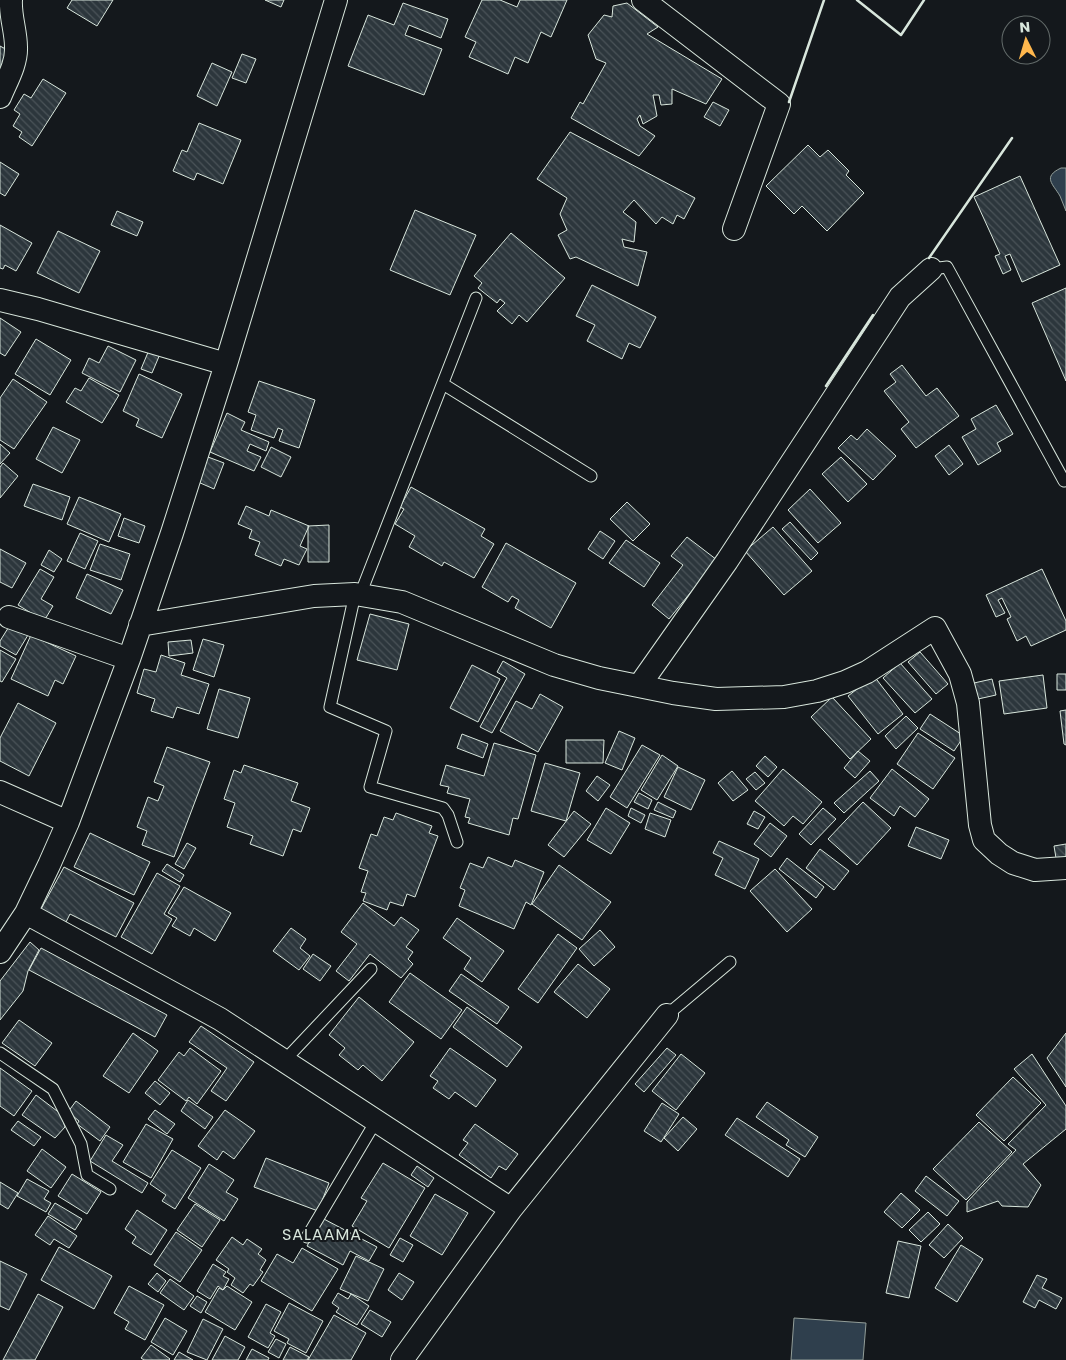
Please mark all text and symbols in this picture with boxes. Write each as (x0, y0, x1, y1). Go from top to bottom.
north arrow (1001, 15, 1051, 65)
text: N (1019, 17, 1031, 37)
district label: SALAAMA (282, 1223, 362, 1246)

